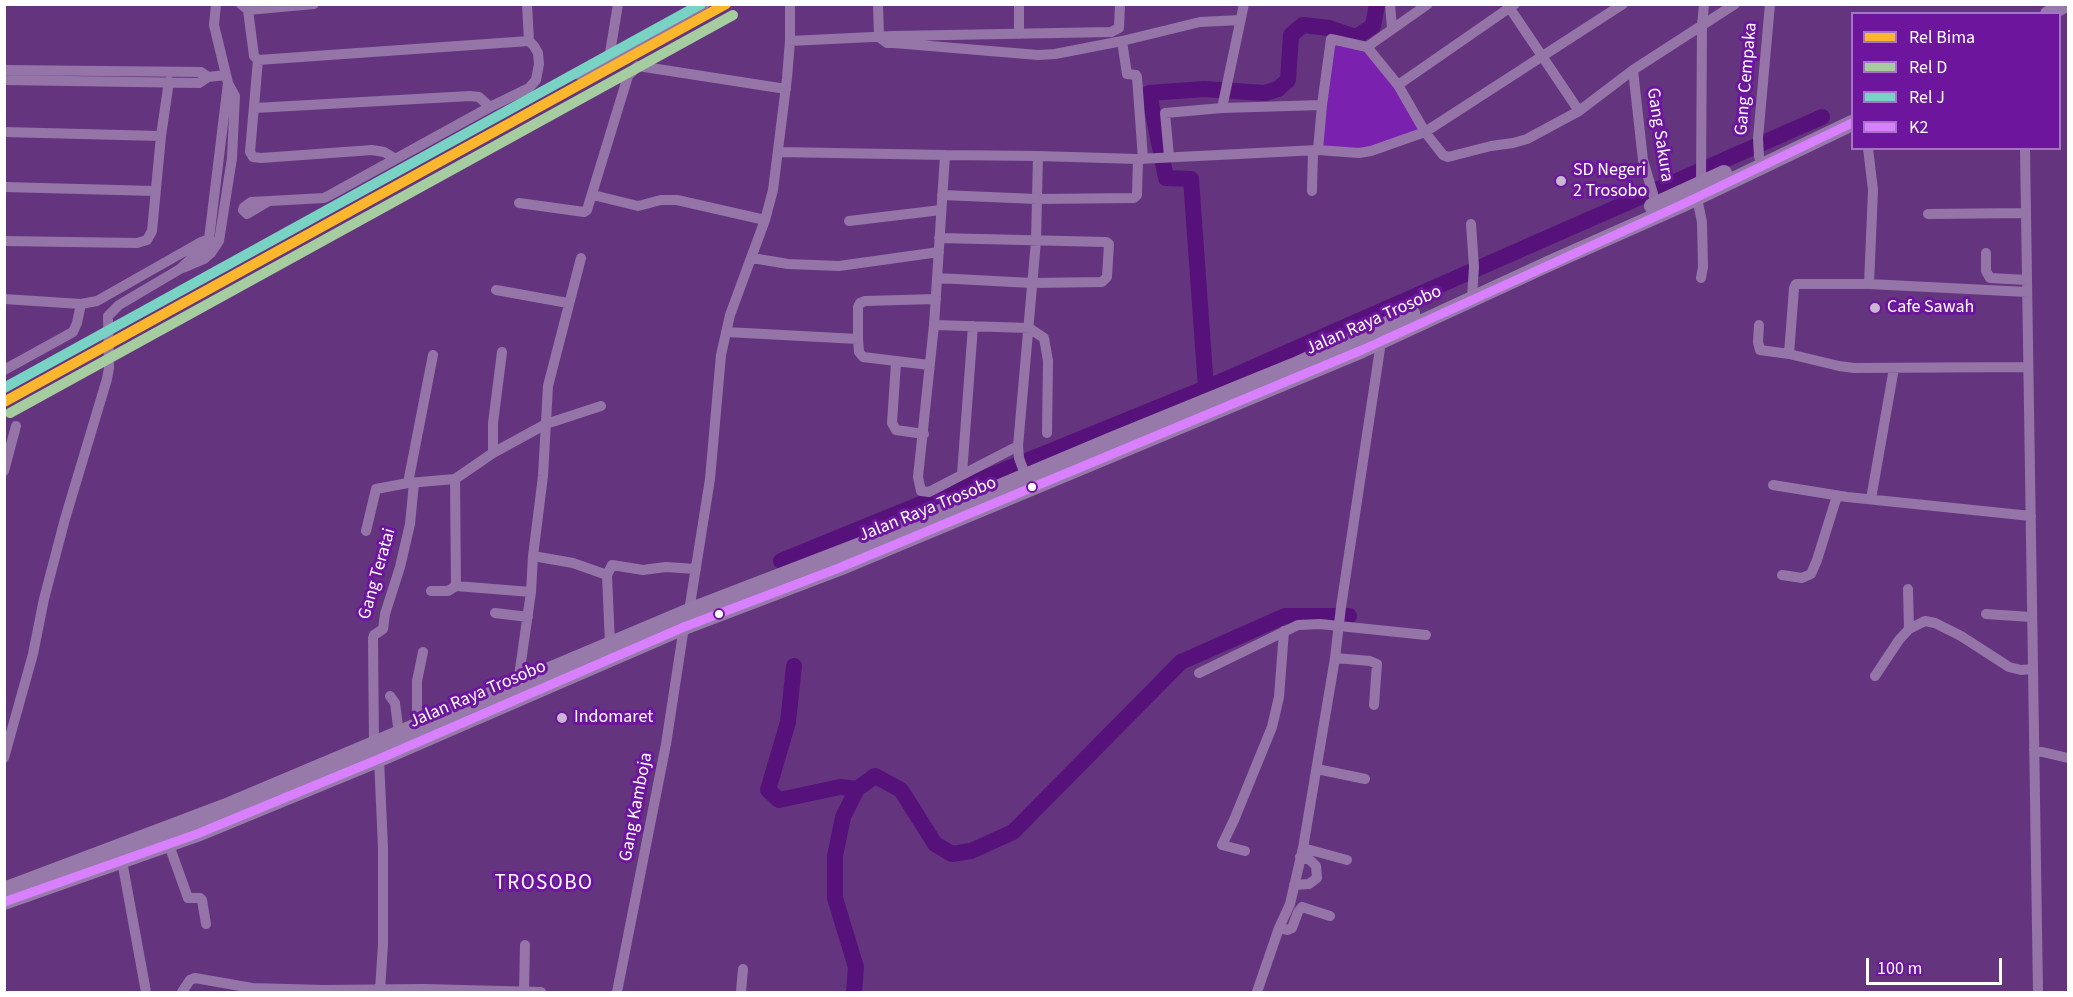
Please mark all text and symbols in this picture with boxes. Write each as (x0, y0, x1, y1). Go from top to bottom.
legend (1851, 12, 2061, 150)
street label: Gang Cempaka (1731, 22, 1763, 136)
text: Rel Bima (1909, 25, 1975, 50)
text: Rel D (1909, 55, 1947, 80)
text: Rel J (1909, 85, 1945, 110)
street label: Gang Sakura (1641, 87, 1677, 183)
text: K2 (1909, 115, 1928, 140)
place label: SD Negeri 2 Trosobo (1573, 160, 1647, 202)
marker: SD Negeri 2 Trosobo (1554, 174, 1568, 188)
street label: Jalan Raya Trosobo (1303, 281, 1445, 361)
place label: Cafe Sawah (1887, 297, 1974, 319)
marker: Cafe Sawah (1868, 301, 1882, 315)
street label: Jalan Raya Trosobo (856, 473, 1000, 547)
unlabelled marker (1026, 481, 1038, 493)
street label: Gang Teratai (355, 526, 401, 622)
unlabelled marker (713, 608, 725, 620)
street label: Jalan Raya Trosobo (406, 656, 550, 734)
place label: Indomaret (574, 707, 653, 729)
marker: Indomaret (555, 711, 569, 725)
street label: Gang Kamboja (616, 751, 658, 863)
district label: TROSOBO (494, 871, 594, 897)
scale bar (1869, 946, 2006, 984)
text: 100 m (1877, 956, 1922, 981)

